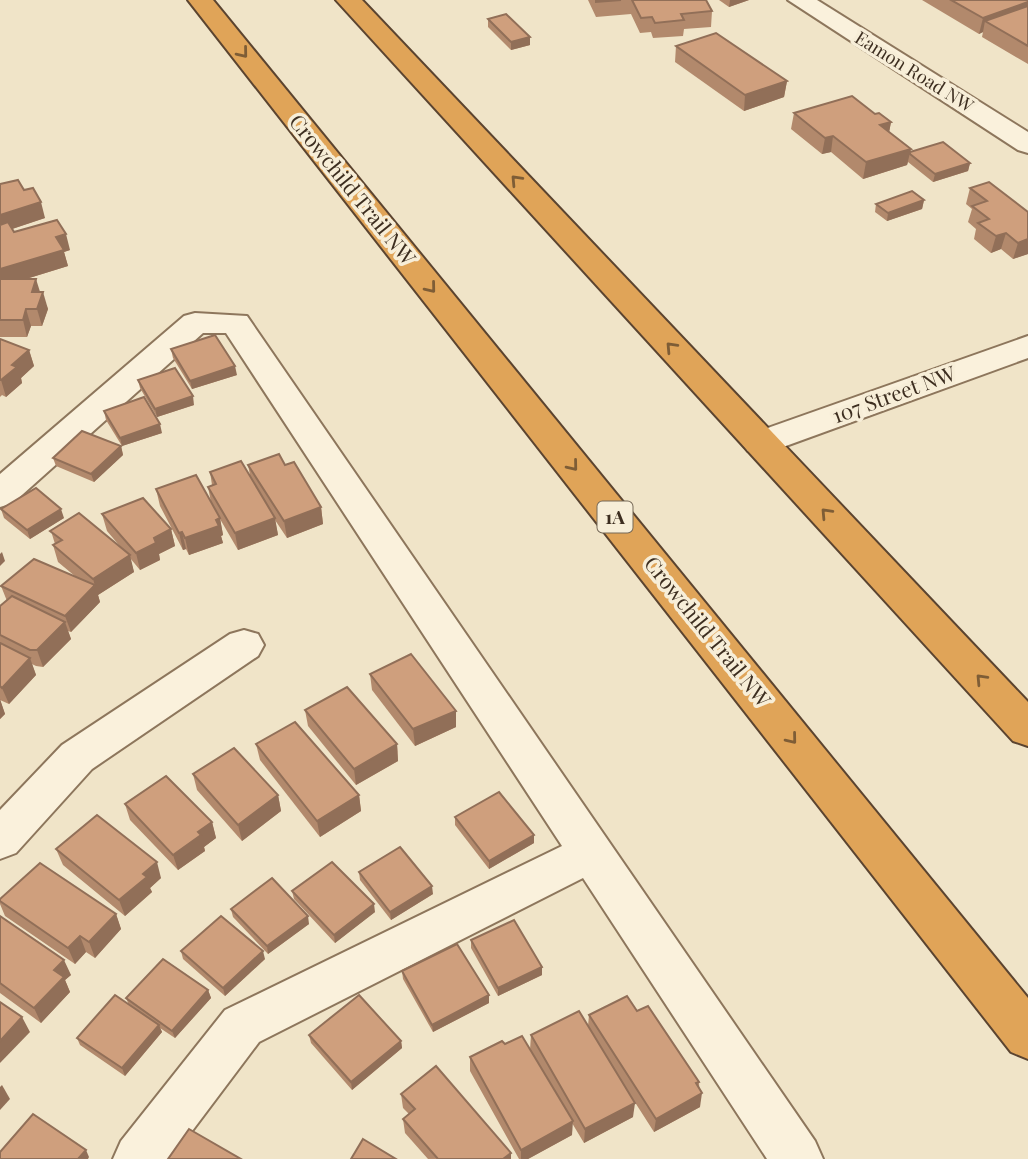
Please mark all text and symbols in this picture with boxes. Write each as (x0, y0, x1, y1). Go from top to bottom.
street label: Eamon Road NW (851, 25, 979, 118)
one-way arrow (234, 46, 247, 58)
street label: Crowchild Trail NW (284, 108, 424, 271)
one-way arrow (511, 175, 524, 188)
one-way arrow (423, 280, 435, 293)
one-way arrow (666, 342, 679, 355)
street label: 107 Street NW (828, 358, 960, 428)
one-way arrow (565, 458, 578, 470)
road number: 1A (598, 502, 632, 532)
one-way arrow (822, 508, 834, 521)
street label: Crowchild Trail NW (639, 550, 779, 713)
one-way arrow (977, 674, 990, 687)
one-way arrow (784, 731, 797, 743)

